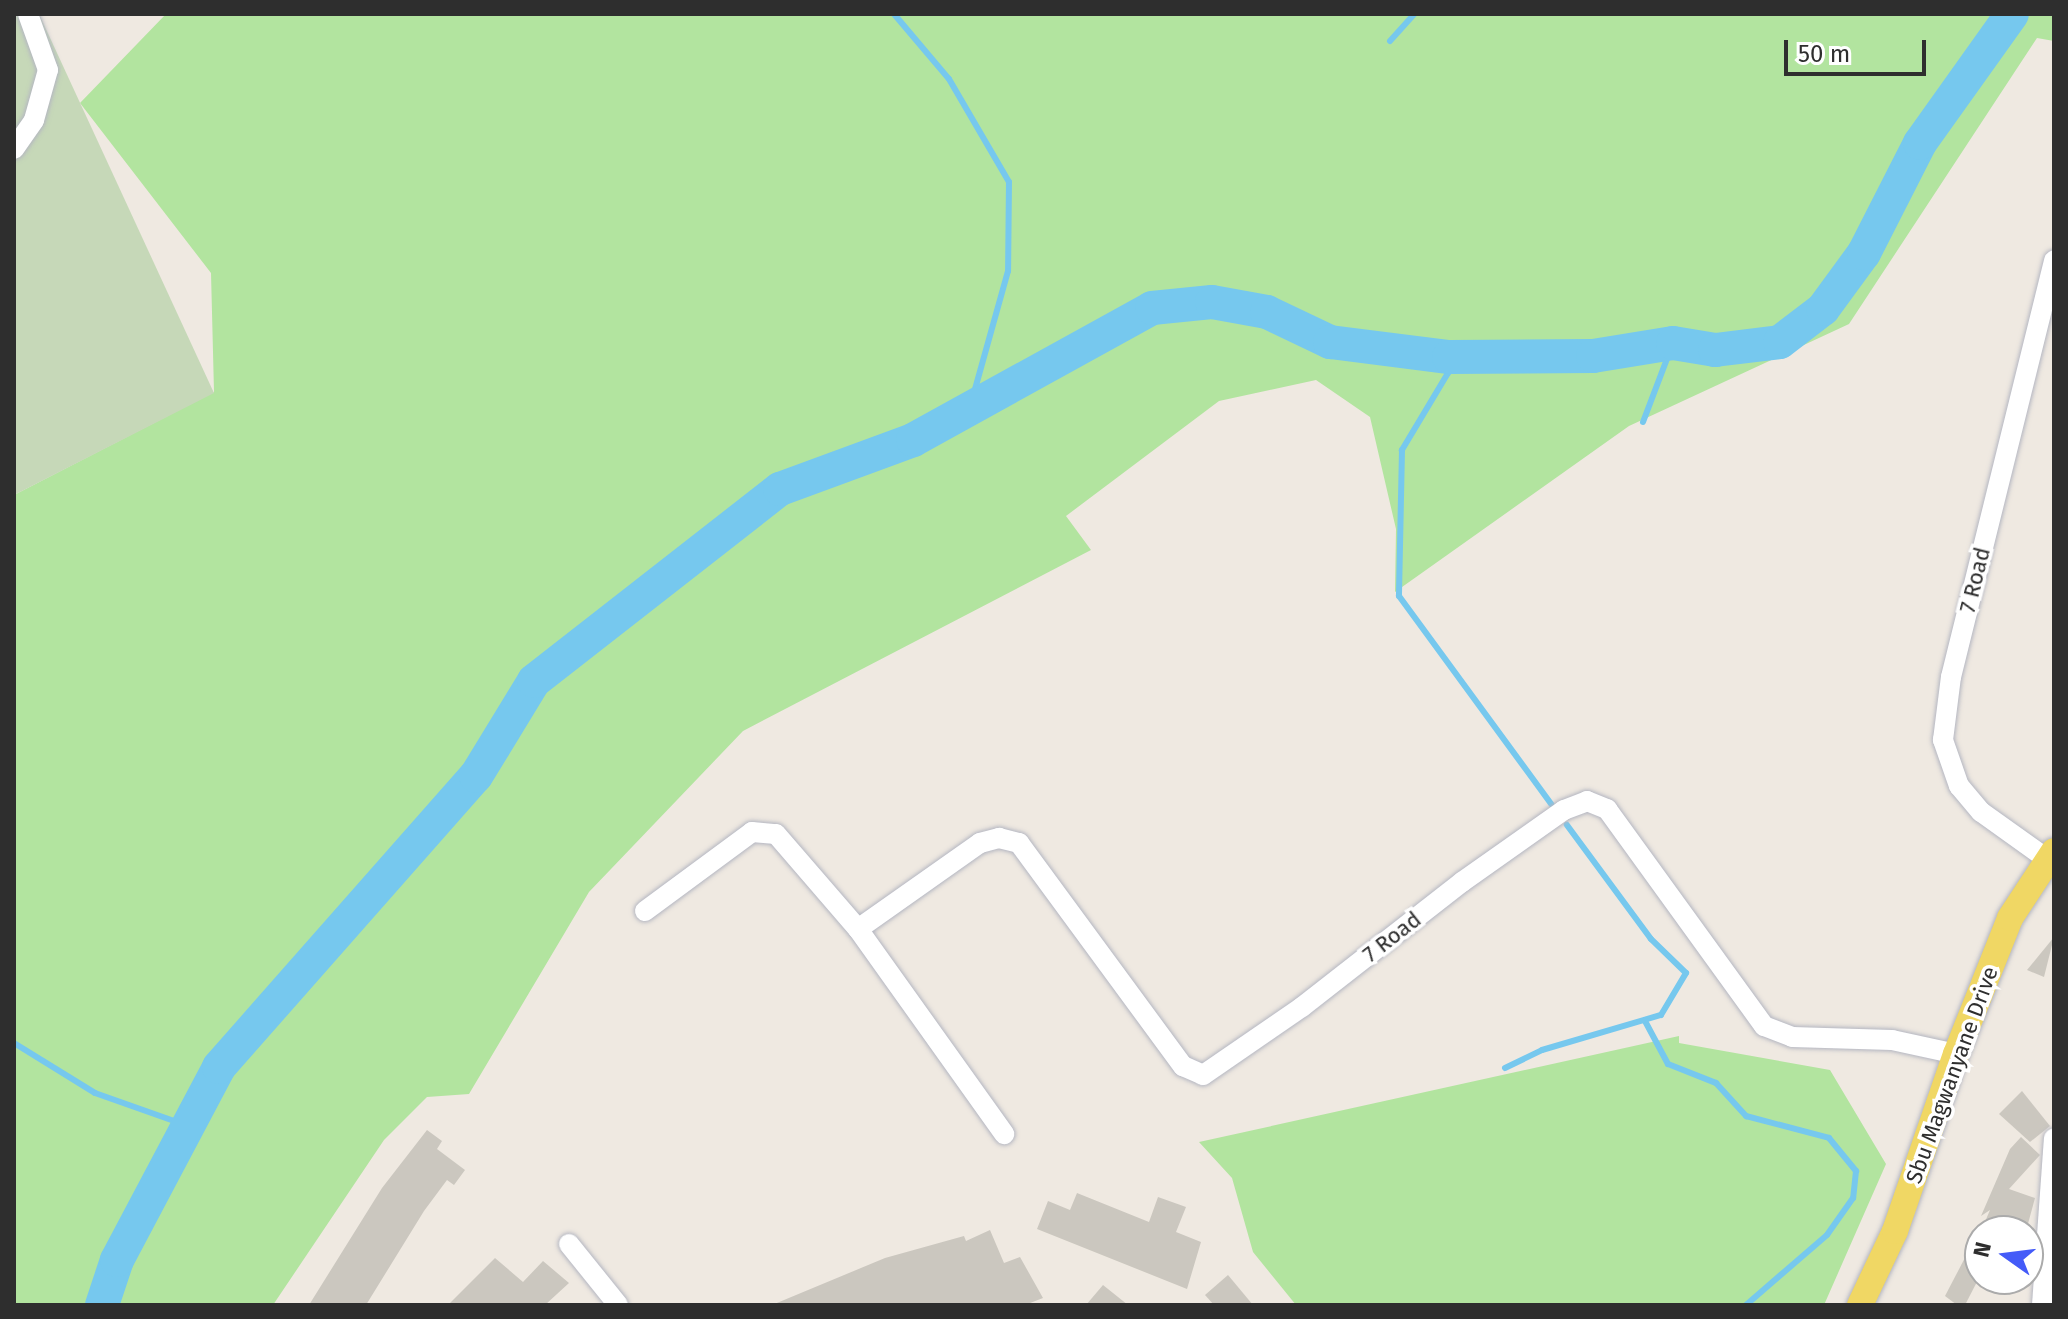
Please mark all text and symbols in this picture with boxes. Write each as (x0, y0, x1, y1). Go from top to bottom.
scale bar (1788, 24, 1930, 74)
text: 50 m (1798, 40, 1850, 68)
street label: 7 Road (1954, 545, 1996, 615)
street label: 7 Road (1358, 906, 1426, 968)
street label: Sbu Magwanyane Drive (1900, 963, 2004, 1187)
north arrow (1964, 1215, 2044, 1295)
text: N (1967, 1239, 1997, 1260)

